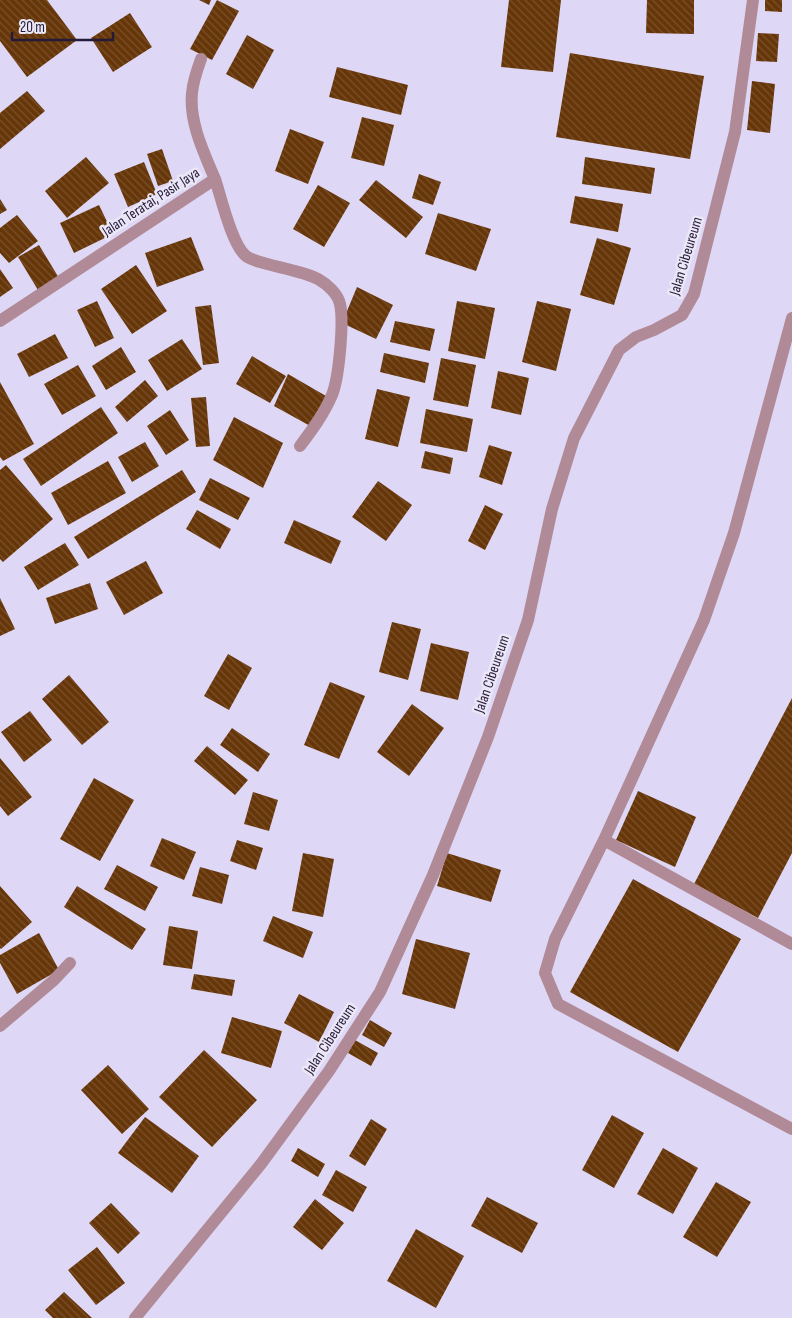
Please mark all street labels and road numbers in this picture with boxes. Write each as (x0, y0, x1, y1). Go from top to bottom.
street label: Jalan Teratai, Pasir Jaya (98, 163, 203, 241)
street label: Jalan Cibeureum (665, 215, 707, 298)
street label: Jalan Cibeureum (470, 633, 514, 716)
street label: Jalan Cibeureum (299, 1000, 360, 1079)

